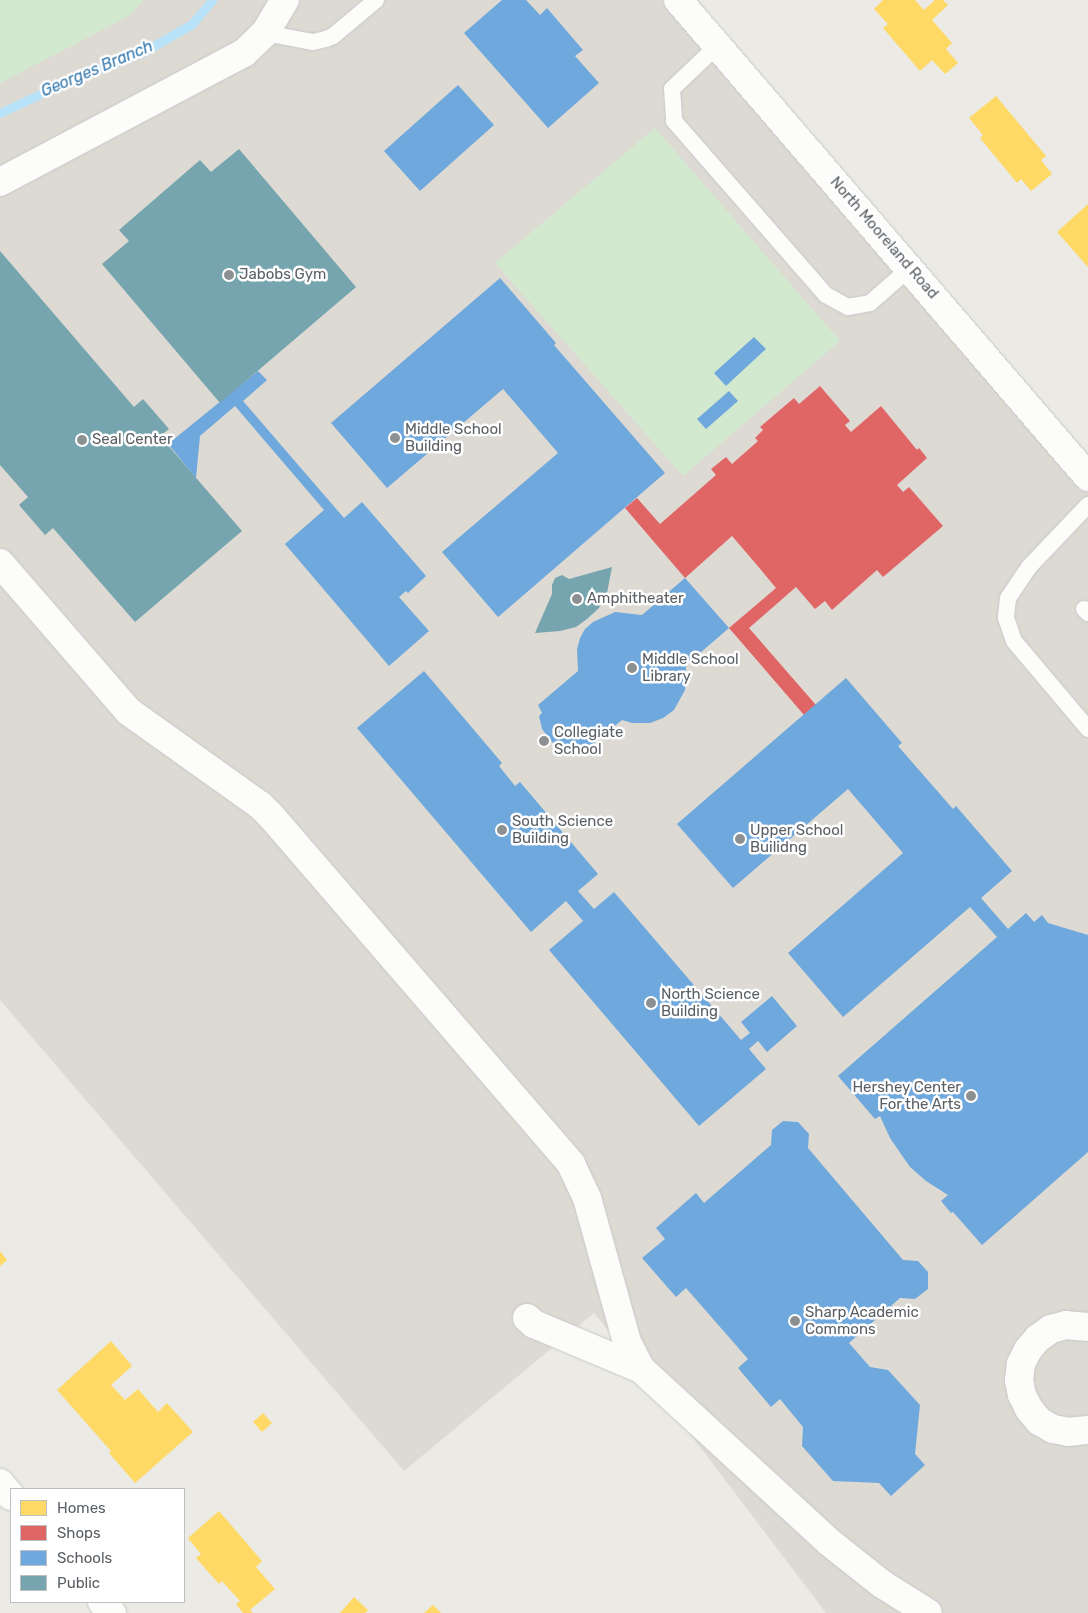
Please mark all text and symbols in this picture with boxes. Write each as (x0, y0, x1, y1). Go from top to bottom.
water label: Georges Branch (38, 37, 156, 101)
street label: North Mooreland Road (826, 173, 942, 303)
place label: Jabobs Gym (239, 266, 326, 284)
marker: Jabobs Gym (223, 269, 235, 281)
place label: Middle School Building (405, 420, 502, 455)
place label: Seal Center (92, 431, 173, 449)
marker: Middle School Building (389, 432, 401, 444)
marker: Seal Center (76, 434, 88, 446)
place label: Amphitheater (587, 590, 684, 608)
marker: Amphitheater (571, 593, 583, 605)
place label: Middle School Library (642, 650, 739, 685)
marker: Middle School Library (626, 662, 638, 674)
place label: Collegiate School (554, 723, 623, 758)
marker: Collegiate School (538, 735, 550, 747)
place label: South Science Building (512, 812, 613, 847)
place label: Upper School Builidng (750, 821, 844, 856)
marker: South Science Building (496, 824, 508, 836)
marker: Upper School Builidng (734, 833, 746, 845)
place label: North Science Building (661, 985, 760, 1020)
marker: North Science Building (645, 997, 657, 1009)
place label: Hershey Center For the Arts (852, 1078, 961, 1113)
marker: Hershey Center For the Arts (965, 1090, 977, 1102)
place label: Sharp Academic Commons (805, 1303, 919, 1338)
marker: Sharp Academic Commons (789, 1315, 801, 1327)
legend (10, 1488, 185, 1603)
text: Homes (57, 1499, 106, 1517)
text: Shops (57, 1524, 101, 1542)
text: Schools (57, 1549, 112, 1567)
text: Public (57, 1574, 100, 1592)

